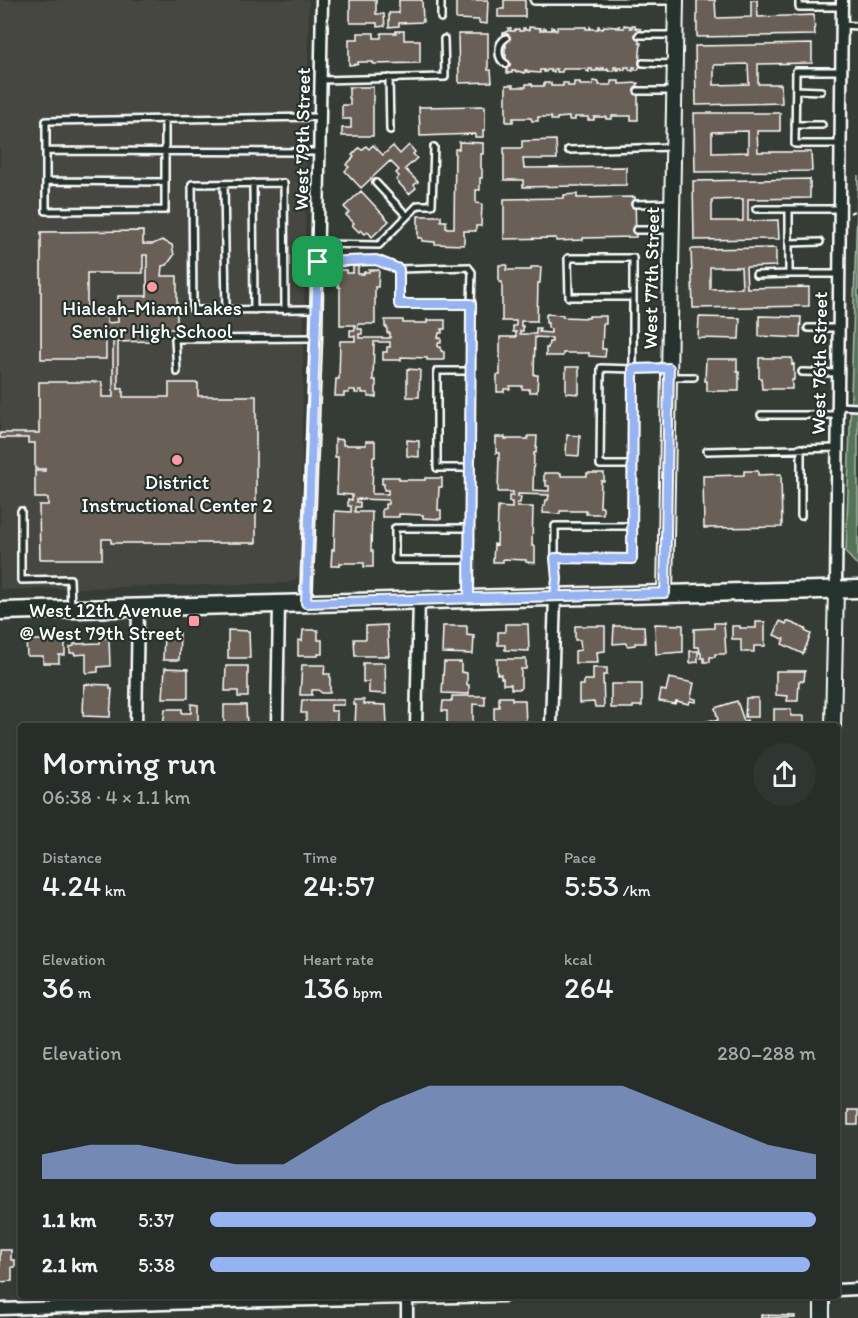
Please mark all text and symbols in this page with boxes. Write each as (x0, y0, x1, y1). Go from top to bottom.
street label: West 79th Street (289, 67, 315, 211)
street label: West 77th Street (638, 206, 664, 350)
pin (292, 236, 343, 287)
icon: arrive (301, 245, 334, 278)
marker: Hialeah-Miami Lakes Senior High School (145, 280, 159, 294)
street label: West 76th Street (806, 291, 832, 435)
place label: Hialeah-Miami Lakes Senior High School (62, 296, 242, 343)
marker: District Instructional Center 2 (170, 453, 184, 467)
place label: District Instructional Center 2 (81, 470, 273, 517)
place label: West 12th Avenue @ West 79th Street (19, 598, 182, 645)
marker: West 12th Avenue @ West 79th Street (187, 614, 201, 628)
text: Morning run (42, 743, 217, 782)
button: share (753, 743, 816, 806)
text: 06:38 · 4 × 1.1 km (42, 785, 191, 809)
text: Distance (42, 848, 102, 867)
text: Time (303, 848, 337, 867)
text: Pace (564, 848, 596, 867)
text: 4.24 (42, 867, 101, 904)
text: 24:57 (303, 867, 375, 904)
text: 5:53 (564, 867, 619, 904)
text: km (101, 881, 126, 900)
text: /km (619, 881, 651, 900)
text: Elevation (42, 950, 106, 969)
text: Heart rate (303, 950, 374, 969)
text: kcal (564, 950, 592, 969)
text: 36 (42, 969, 74, 1006)
text: 136 (303, 969, 349, 1006)
text: 264 (564, 969, 614, 1006)
text: m (74, 983, 91, 1002)
text: bpm (349, 983, 382, 1002)
text: Elevation (42, 1041, 121, 1065)
text: 280–288 m (717, 1041, 816, 1065)
text: 1.1 km (42, 1208, 96, 1232)
text: 5:37 (138, 1208, 174, 1232)
text: 2.1 km (42, 1253, 98, 1277)
text: 5:38 (138, 1253, 175, 1277)

